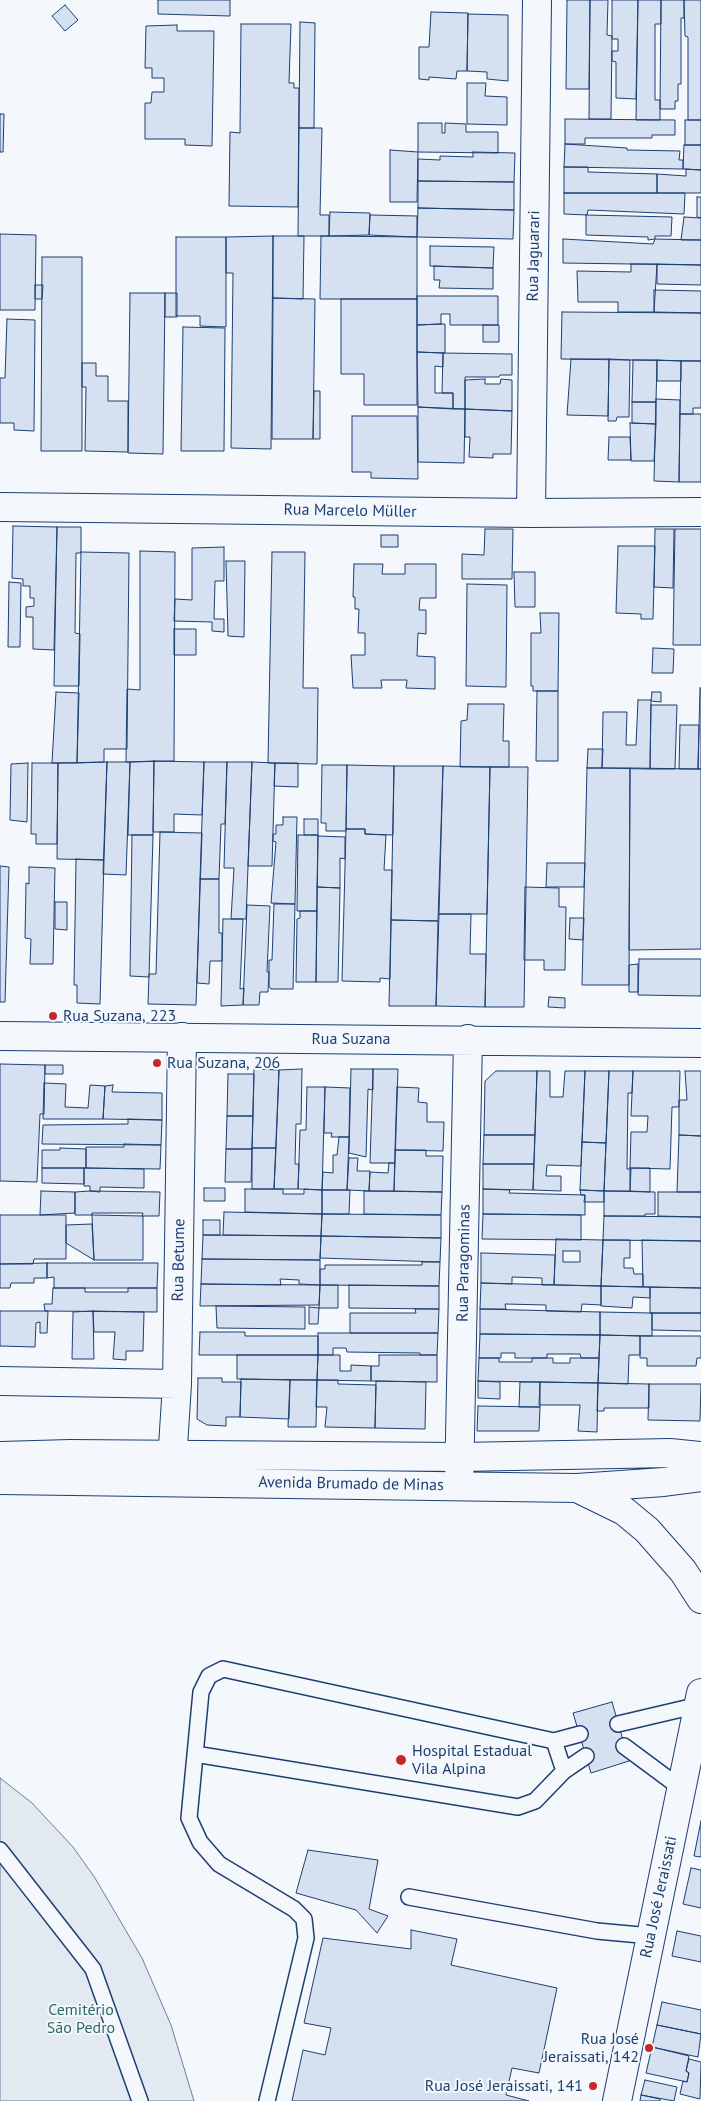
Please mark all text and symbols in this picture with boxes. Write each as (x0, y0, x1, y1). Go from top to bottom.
street label: Rua Jaguarari (524, 210, 544, 302)
street label: Rua Marcelo Müller (283, 500, 417, 522)
place label: Rua Suzana, 223 (63, 1006, 176, 1026)
marker: Rua Suzana, 223 (47, 1010, 59, 1022)
street label: Rua Suzana (311, 1029, 391, 1049)
place label: Rua Suzana, 206 (167, 1053, 280, 1073)
marker: Rua Suzana, 206 (151, 1057, 163, 1069)
street label: Rua Paragominas (453, 1204, 475, 1322)
street label: Rua Betume (169, 1218, 189, 1302)
street label: Avenida Brumado de Minas (258, 1473, 444, 1495)
place label: Hospital Estadual Vila Alpina (412, 1741, 532, 1779)
marker: Hospital Estadual Vila Alpina (394, 1753, 408, 1767)
street label: Rua José Jeraissati (637, 1834, 681, 1960)
park label: Cemitério São Pedro (47, 2000, 115, 2038)
place label: Rua José Jeraissati, 142 (543, 2029, 639, 2067)
marker: Rua José Jeraissati, 142 (643, 2042, 655, 2054)
place label: Rua José Jeraissati, 141 (425, 2076, 583, 2096)
marker: Rua José Jeraissati, 141 (587, 2080, 599, 2092)

